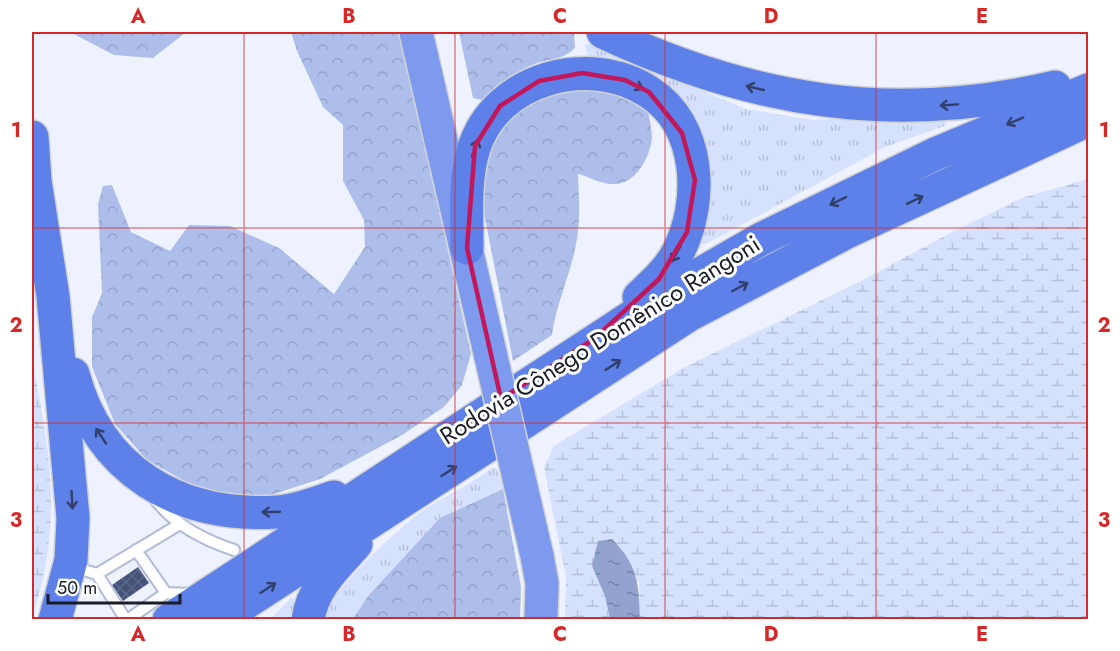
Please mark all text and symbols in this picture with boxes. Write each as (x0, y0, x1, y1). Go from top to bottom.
text: A (130, 2, 146, 31)
text: B (342, 2, 356, 31)
text: C (553, 2, 567, 31)
text: D (764, 2, 778, 31)
text: E (976, 2, 988, 31)
one-way arrow (626, 80, 644, 92)
one-way arrow (746, 82, 765, 94)
one-way arrow (939, 99, 959, 110)
text: 1 (11, 116, 21, 145)
one-way arrow (1006, 116, 1025, 127)
text: 1 (1099, 116, 1109, 145)
one-way arrow (470, 139, 481, 158)
one-way arrow (905, 193, 923, 205)
one-way arrow (829, 196, 847, 208)
street label: Rodovia Cônego Domênico Rangoni (433, 226, 766, 453)
one-way arrow (670, 245, 682, 262)
one-way arrow (731, 281, 749, 292)
text: 2 (9, 311, 23, 340)
text: 2 (1097, 311, 1111, 340)
one-way arrow (604, 359, 621, 371)
one-way arrow (95, 429, 107, 445)
one-way arrow (440, 464, 457, 476)
one-way arrow (66, 490, 77, 510)
text: 3 (10, 506, 22, 535)
one-way arrow (261, 506, 281, 517)
text: 3 (1098, 506, 1110, 535)
scale bar (48, 567, 180, 605)
text: 50 m (57, 575, 97, 601)
one-way arrow (259, 581, 276, 593)
text: A (130, 620, 146, 649)
text: B (342, 620, 356, 649)
text: C (553, 620, 567, 649)
text: D (764, 620, 778, 649)
text: E (976, 620, 988, 649)

